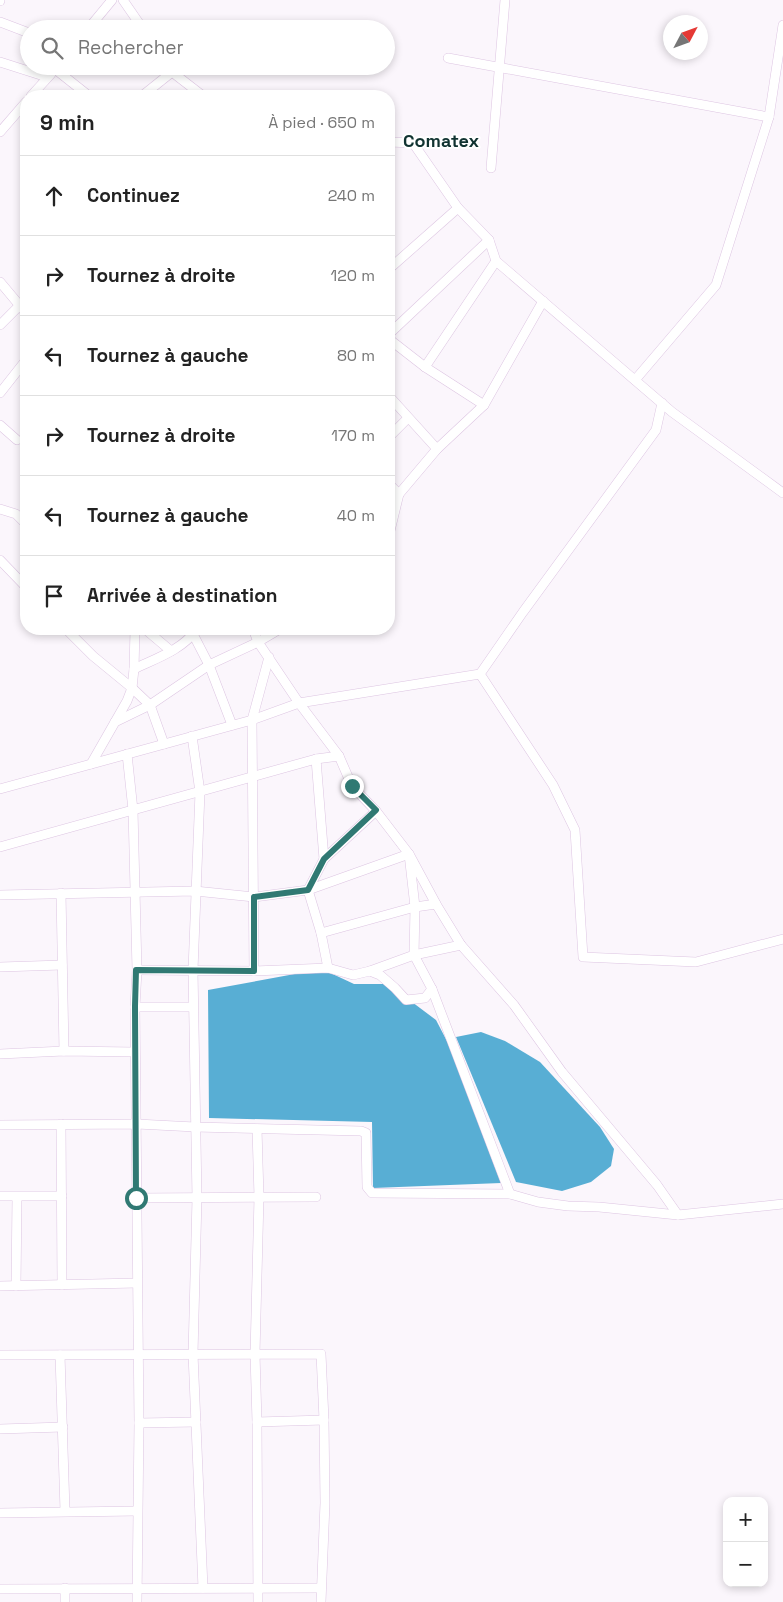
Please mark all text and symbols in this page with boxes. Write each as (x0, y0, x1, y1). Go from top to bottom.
north arrow (663, 15, 708, 60)
search box (20, 20, 395, 75)
icon: search (38, 34, 66, 62)
text: Rechercher (78, 35, 184, 60)
text: 9 min (40, 109, 95, 136)
text: À pied · 650 m (268, 112, 375, 133)
district label: Comatex (403, 129, 479, 152)
icon: ahead (40, 182, 68, 210)
text: Continuez (87, 183, 180, 208)
text: 240 m (328, 185, 375, 206)
icon: right (40, 262, 68, 290)
text: Tournez à droite (87, 263, 236, 288)
text: 120 m (331, 265, 375, 286)
icon: left (40, 342, 68, 370)
text: Tournez à gauche (87, 343, 249, 368)
text: 80 m (337, 345, 375, 366)
icon: right (40, 422, 68, 450)
text: Tournez à droite (87, 423, 236, 448)
text: 170 m (331, 425, 375, 446)
icon: left (40, 502, 68, 530)
text: Tournez à gauche (87, 503, 249, 528)
text: 40 m (337, 505, 375, 526)
icon: arrive (40, 582, 68, 610)
text: Arrivée à destination (87, 583, 277, 608)
route end (341, 775, 364, 798)
route start (125, 1187, 148, 1210)
map controls (723, 1497, 768, 1587)
button: + (723, 1497, 768, 1542)
button: − (723, 1542, 768, 1587)

